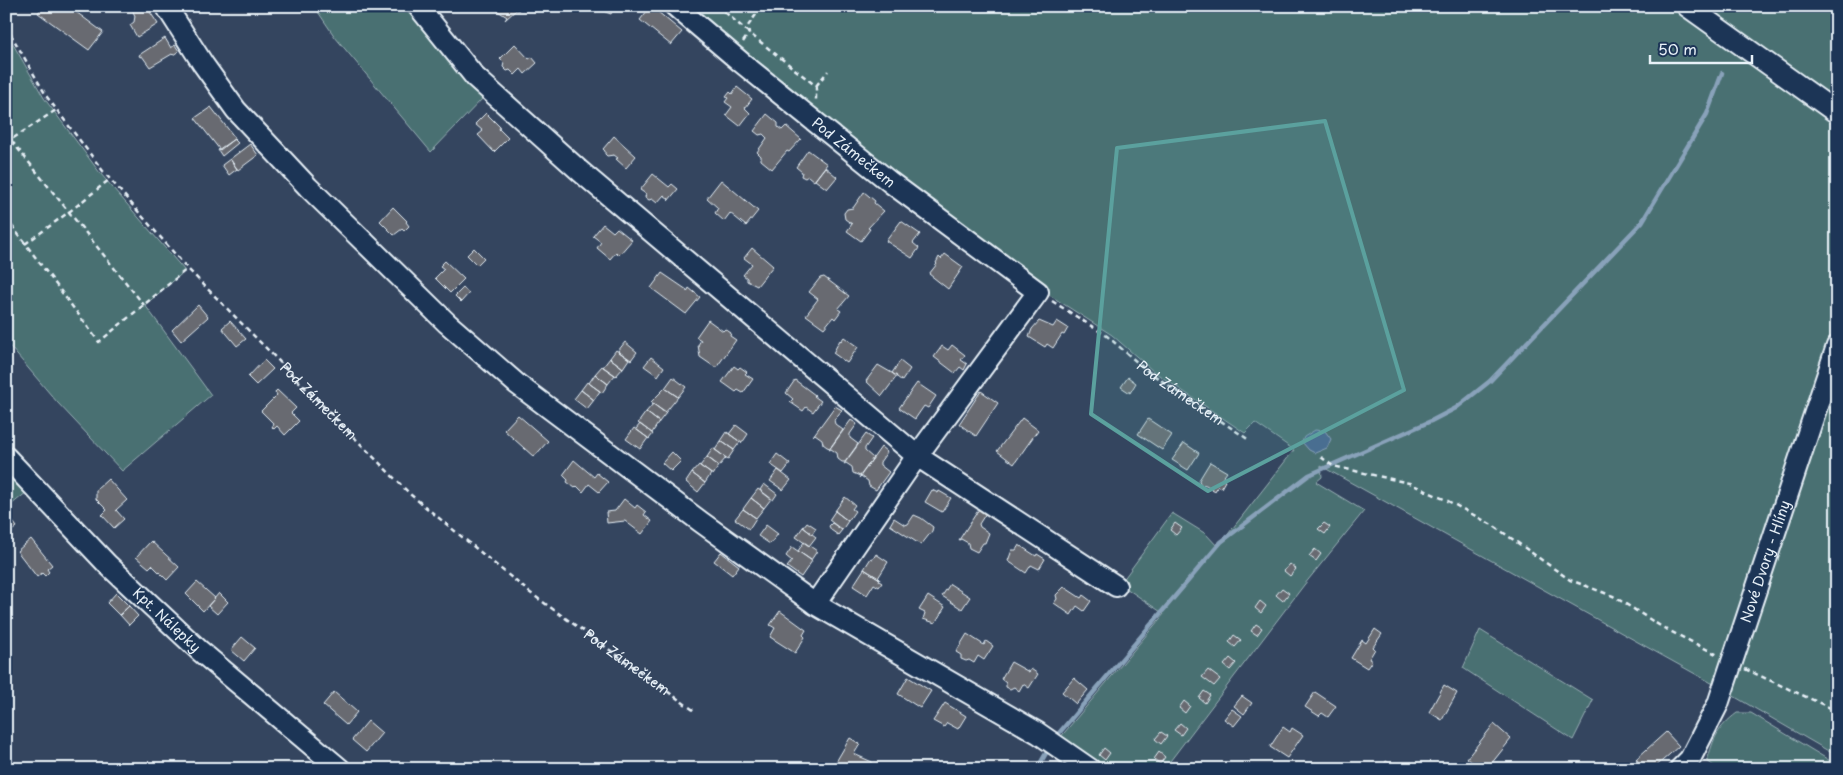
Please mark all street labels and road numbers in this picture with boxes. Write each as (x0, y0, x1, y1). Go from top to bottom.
street label: Pod Zámečkem (807, 112, 900, 192)
street label: Pod Zámečkem (1132, 355, 1228, 430)
street label: Pod Zámečkem (275, 357, 362, 444)
street label: Nové Dvory - Hlíny (1735, 497, 1795, 625)
street label: Kpt. Nálepky (128, 582, 206, 657)
street label: Pod Zámečkem (579, 623, 675, 700)

